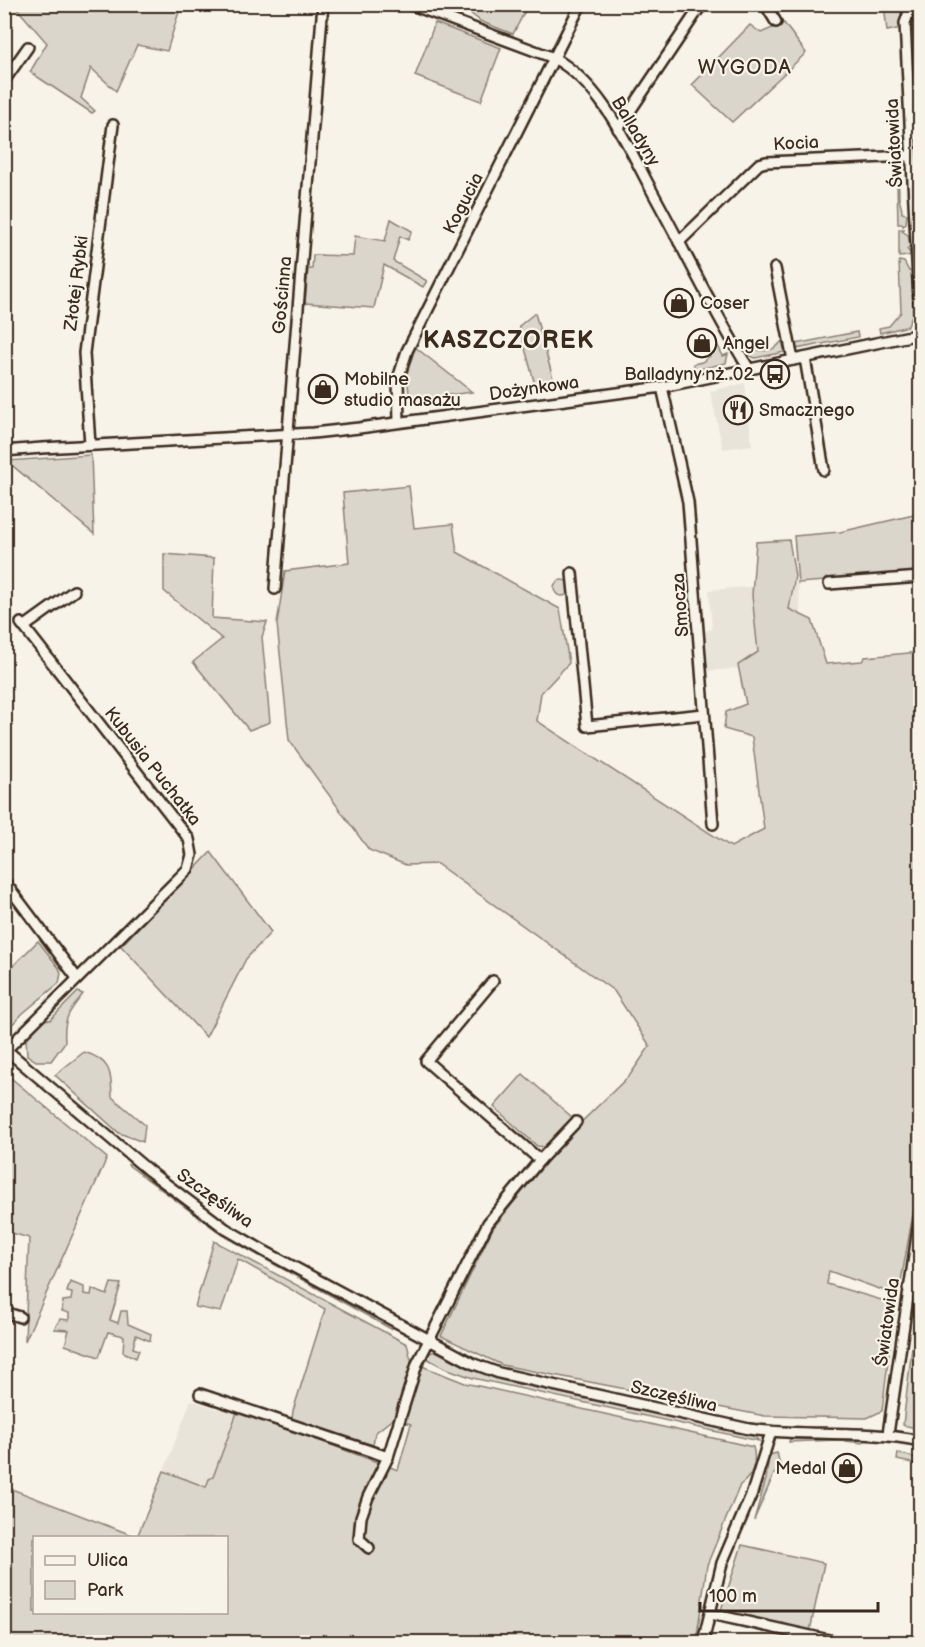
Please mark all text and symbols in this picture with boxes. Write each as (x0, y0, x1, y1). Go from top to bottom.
district label: WYGODA (698, 56, 792, 80)
street label: Balladyny (607, 93, 665, 171)
street label: Światowida (880, 98, 907, 188)
street label: Kocia (773, 132, 819, 155)
street label: Kogucia (439, 169, 488, 237)
street label: Złotej Rybki (60, 234, 93, 333)
street label: Gościnna (269, 255, 296, 335)
shop icon: Coser (663, 287, 695, 319)
place label: Coser (700, 293, 750, 314)
district label: KASZCZOREK (423, 326, 595, 355)
shop icon: Angel (686, 327, 718, 359)
place label: Angel (723, 333, 769, 354)
bus stop icon: Balladyny nż. 02 (759, 358, 791, 390)
place label: Balladyny nż. 02 (624, 364, 754, 385)
place label: Mobilne studio masażu (344, 369, 461, 411)
street label: Dożynkowa (488, 372, 580, 405)
shop icon: Mobilne studio masażu (307, 373, 339, 405)
restaurant icon: Smacznego (722, 394, 754, 426)
place label: Smacznego (759, 400, 855, 421)
street label: Smocza (668, 572, 693, 638)
street label: Kubusia Puchatka (100, 703, 205, 830)
street label: Szczęśliwa (173, 1164, 257, 1232)
street label: Światowida (869, 1276, 904, 1368)
street label: Szczęśliwa (628, 1376, 719, 1417)
shop icon: Medal (831, 1452, 863, 1484)
place label: Medal (775, 1458, 826, 1479)
legend (33, 1536, 228, 1614)
text: Ulica (87, 1550, 128, 1571)
scale bar (700, 1575, 878, 1613)
text: Park (87, 1580, 123, 1601)
text: 100 m (709, 1586, 757, 1607)

